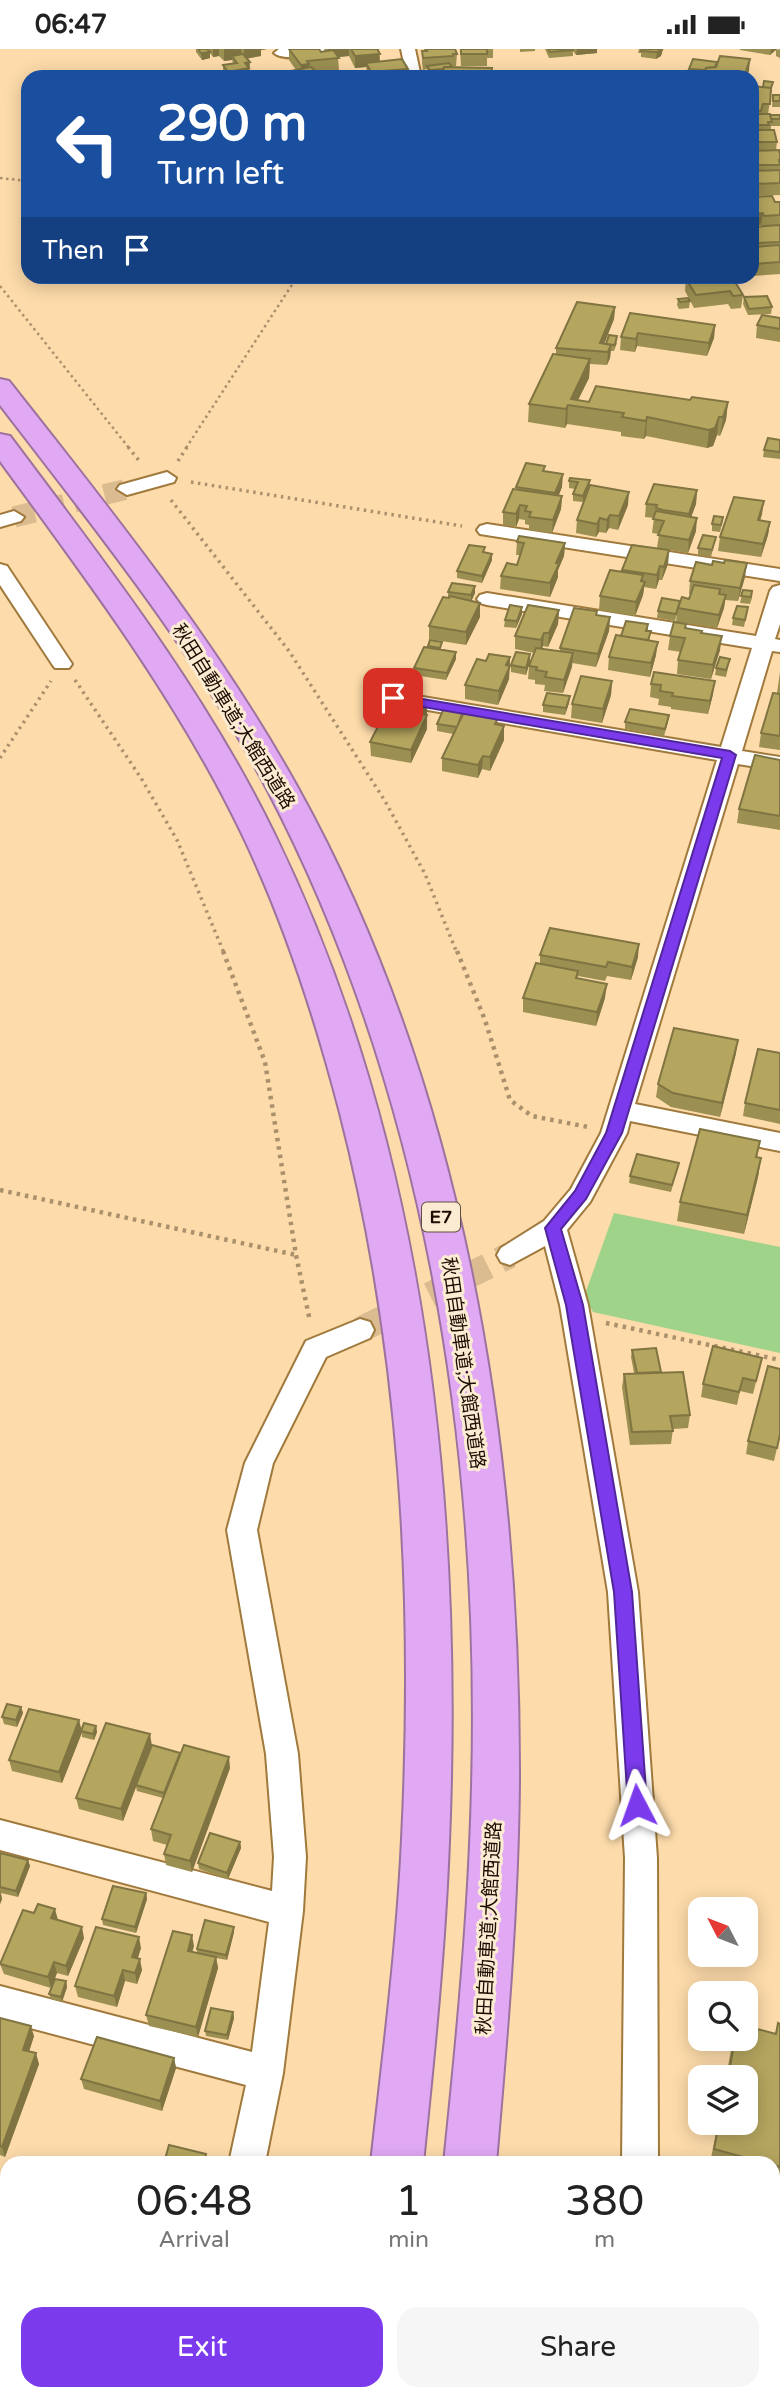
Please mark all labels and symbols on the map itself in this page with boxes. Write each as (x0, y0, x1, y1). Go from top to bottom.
street label: 秋田自動車道;大館西道路 (167, 620, 299, 813)
pin (363, 668, 423, 728)
road number: E7 (422, 1203, 460, 1231)
street label: 秋田自動車道;大館西道路 (437, 1256, 489, 1471)
position arrow (600, 1768, 674, 1842)
street label: 秋田自動車道;大館西道路 (472, 1821, 506, 2035)
north arrow (688, 1897, 758, 1967)

